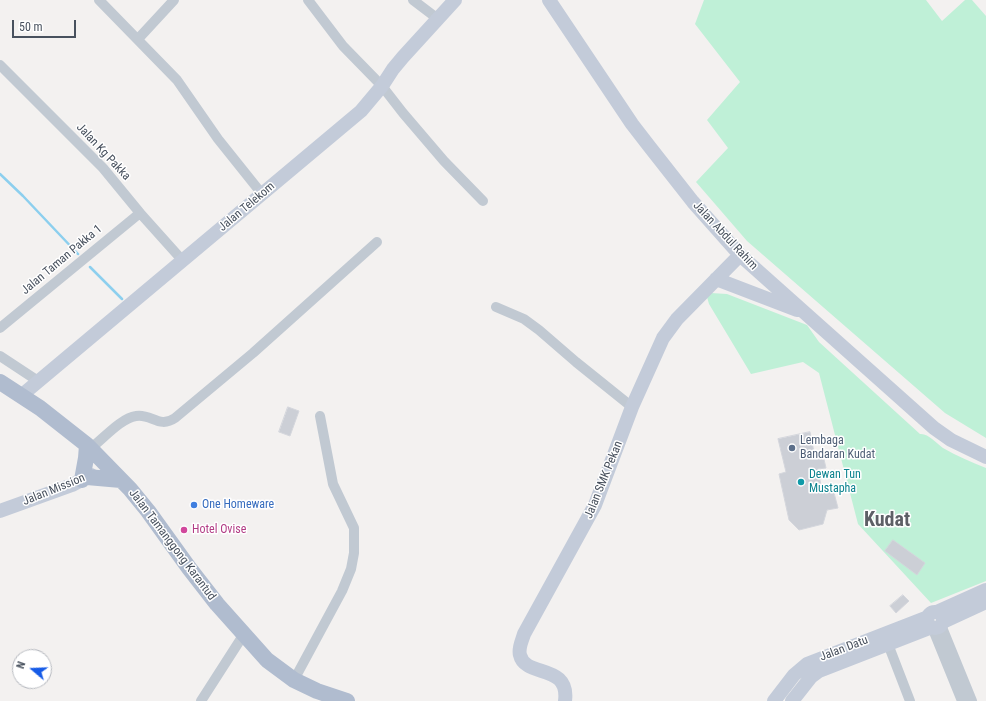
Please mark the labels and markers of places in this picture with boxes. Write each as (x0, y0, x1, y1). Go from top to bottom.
place label: Lembaga Bandaran Kudat (800, 434, 875, 462)
marker: Lembaga Bandaran Kudat (787, 443, 797, 453)
place label: Dewan Tun Mustapha (809, 468, 861, 496)
marker: Dewan Tun Mustapha (796, 477, 806, 487)
place label: One Homeware (202, 498, 274, 512)
marker: One Homeware (189, 500, 199, 510)
place label: Hotel Ovise (192, 523, 246, 537)
marker: Hotel Ovise (179, 525, 189, 535)

